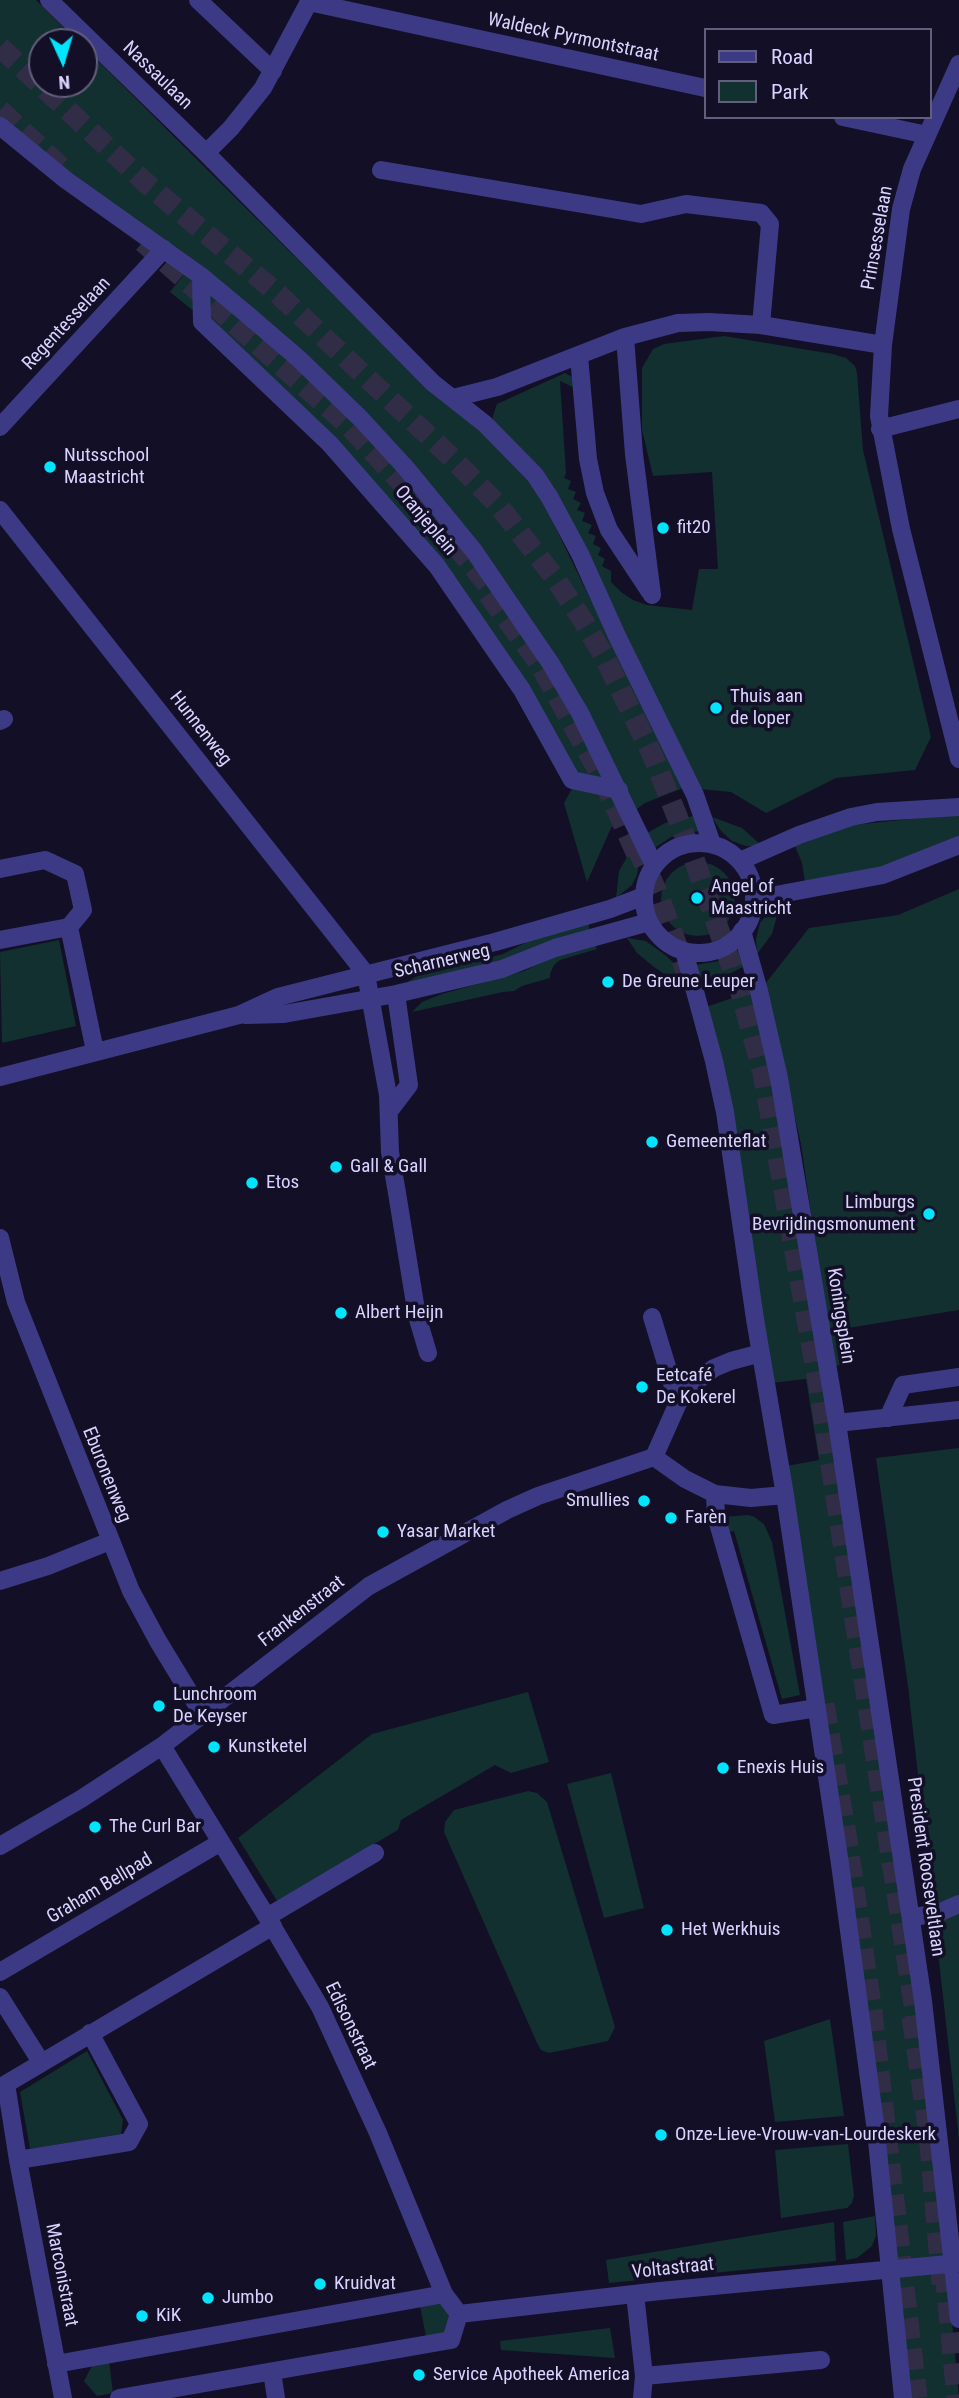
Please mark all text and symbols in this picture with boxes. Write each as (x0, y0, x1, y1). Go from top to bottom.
street label: Waldeck Pyrmontstraat (485, 9, 661, 67)
north arrow (28, 28, 98, 98)
legend (704, 28, 931, 119)
street label: Nassaulaan (117, 37, 197, 115)
text: Road (771, 45, 813, 69)
text: N (58, 71, 71, 94)
text: Park (771, 80, 808, 104)
street label: Prinsesselaan (858, 184, 898, 292)
street label: Regentesselaan (18, 273, 116, 375)
place label: Nutsschool Maastricht (64, 445, 149, 489)
marker: Nutsschool Maastricht (42, 459, 58, 475)
street label: Oranjeplein (389, 481, 461, 561)
place label: fit20 (677, 517, 711, 539)
marker: fit20 (655, 520, 671, 536)
place label: Thuis aan de loper (730, 686, 803, 730)
street label: Hunnenweg (164, 687, 236, 771)
marker: Thuis aan de loper (708, 700, 724, 716)
place label: Angel of Maastricht (711, 876, 792, 920)
marker: Angel of Maastricht (689, 890, 705, 906)
street label: Scharnerweg (392, 940, 492, 984)
place label: De Greune Leuper (622, 971, 755, 993)
marker: De Greune Leuper (600, 974, 616, 990)
place label: Gemeenteflat (666, 1131, 766, 1153)
marker: Gemeenteflat (644, 1134, 660, 1150)
place label: Gall & Gall (350, 1156, 427, 1178)
marker: Gall & Gall (328, 1159, 344, 1175)
place label: Etos (266, 1172, 299, 1194)
marker: Etos (244, 1175, 260, 1191)
place label: Limburgs Bevrijdingsmonument (752, 1192, 915, 1236)
marker: Limburgs Bevrijdingsmonument (921, 1206, 937, 1222)
street label: Koningsplein (821, 1266, 859, 1366)
place label: Albert Heijn (355, 1302, 443, 1324)
marker: Albert Heijn (333, 1305, 349, 1321)
place label: Eetcafé De Kokerel (656, 1365, 736, 1409)
marker: Eetcafé De Kokerel (634, 1379, 650, 1395)
street label: Eburonenweg (76, 1424, 136, 1526)
place label: Smullies (566, 1490, 630, 1512)
marker: Smullies (636, 1493, 652, 1509)
place label: Farèn (685, 1507, 727, 1529)
marker: Farèn (663, 1510, 679, 1526)
place label: Yasar Market (397, 1521, 495, 1543)
marker: Yasar Market (375, 1524, 391, 1540)
street label: Frankenstraat (255, 1571, 349, 1653)
place label: Lunchroom De Keyser (173, 1684, 257, 1728)
marker: Lunchroom De Keyser (151, 1698, 167, 1714)
place label: Kunstketel (228, 1736, 307, 1758)
marker: Kunstketel (206, 1739, 222, 1755)
place label: Enexis Huis (737, 1757, 824, 1779)
marker: Enexis Huis (715, 1760, 731, 1776)
street label: President Rooseveltlaan (901, 1776, 949, 1958)
place label: The Curl Bar (109, 1816, 201, 1838)
marker: The Curl Bar (87, 1819, 103, 1835)
street label: Graham Bellpad (43, 1849, 157, 1929)
place label: Het Werkhuis (681, 1919, 780, 1941)
marker: Het Werkhuis (659, 1922, 675, 1938)
street label: Edisonstraat (319, 1979, 381, 2073)
place label: Onze-Lieve-Vrouw-van-Lourdeskerk (675, 2124, 936, 2146)
marker: Onze-Lieve-Vrouw-van-Lourdeskerk (653, 2127, 669, 2143)
street label: Marconistraat (40, 2222, 82, 2328)
street label: Voltastraat (631, 2253, 715, 2285)
place label: Kruidvat (334, 2273, 396, 2295)
marker: Kruidvat (312, 2276, 328, 2292)
place label: Jumbo (222, 2287, 274, 2309)
marker: Jumbo (200, 2290, 216, 2306)
place label: KiK (156, 2305, 181, 2327)
marker: KiK (134, 2308, 150, 2324)
place label: Service Apotheek America (433, 2364, 630, 2386)
marker: Service Apotheek America (411, 2367, 427, 2383)

